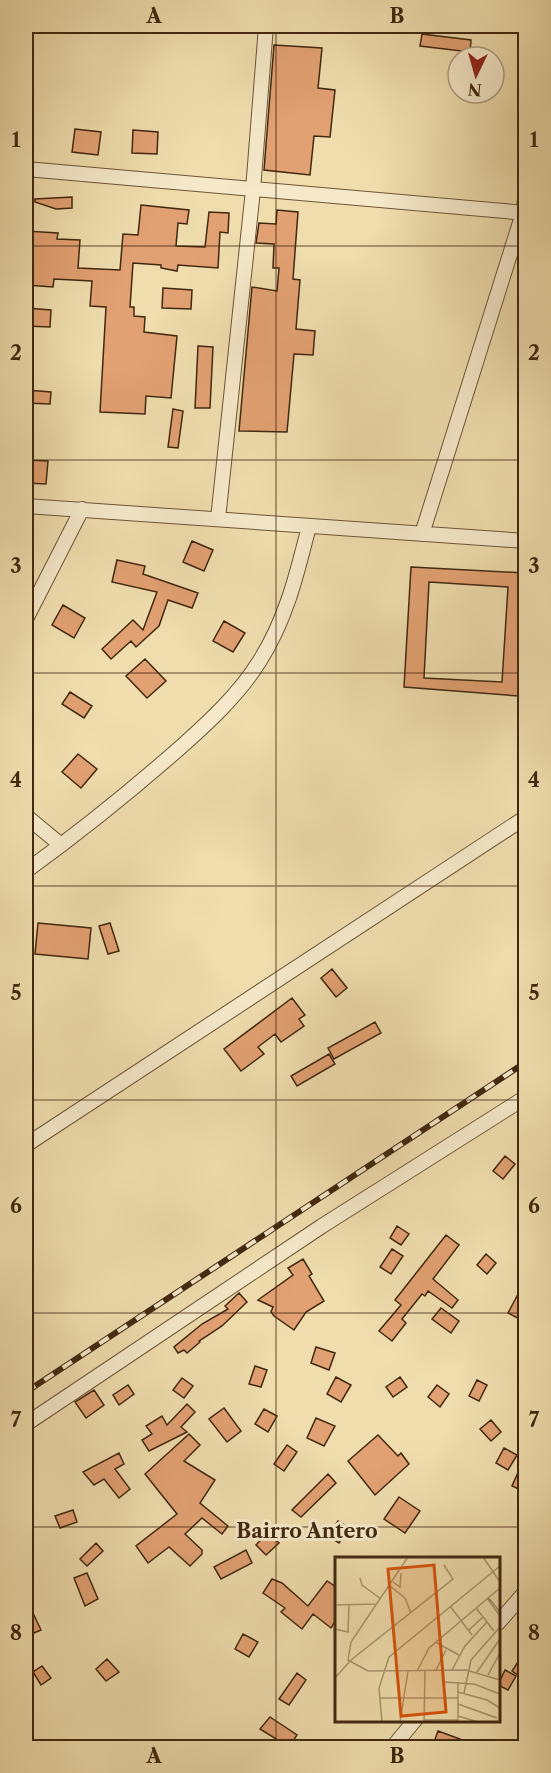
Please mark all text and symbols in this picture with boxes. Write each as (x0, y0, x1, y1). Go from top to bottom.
text: A (145, 4, 162, 28)
text: B (390, 4, 405, 28)
north arrow (446, 45, 506, 105)
text: N (467, 79, 482, 101)
text: 1 (12, 128, 21, 152)
text: 1 (530, 128, 539, 152)
text: 2 (10, 341, 22, 365)
text: 2 (528, 341, 540, 365)
text: 3 (10, 554, 22, 578)
text: 3 (528, 554, 540, 578)
text: 4 (10, 768, 22, 792)
text: 4 (528, 768, 540, 792)
text: 5 (10, 981, 22, 1005)
text: 5 (528, 981, 540, 1005)
text: 6 (10, 1194, 22, 1218)
text: 6 (528, 1194, 540, 1218)
text: 7 (11, 1408, 22, 1432)
text: 7 (529, 1408, 540, 1432)
district label: Bairro Antero (236, 1519, 378, 1543)
inset map (335, 1557, 500, 1722)
text: 8 (10, 1621, 22, 1645)
text: 8 (528, 1621, 540, 1645)
text: A (145, 1744, 162, 1768)
text: B (390, 1744, 405, 1768)

